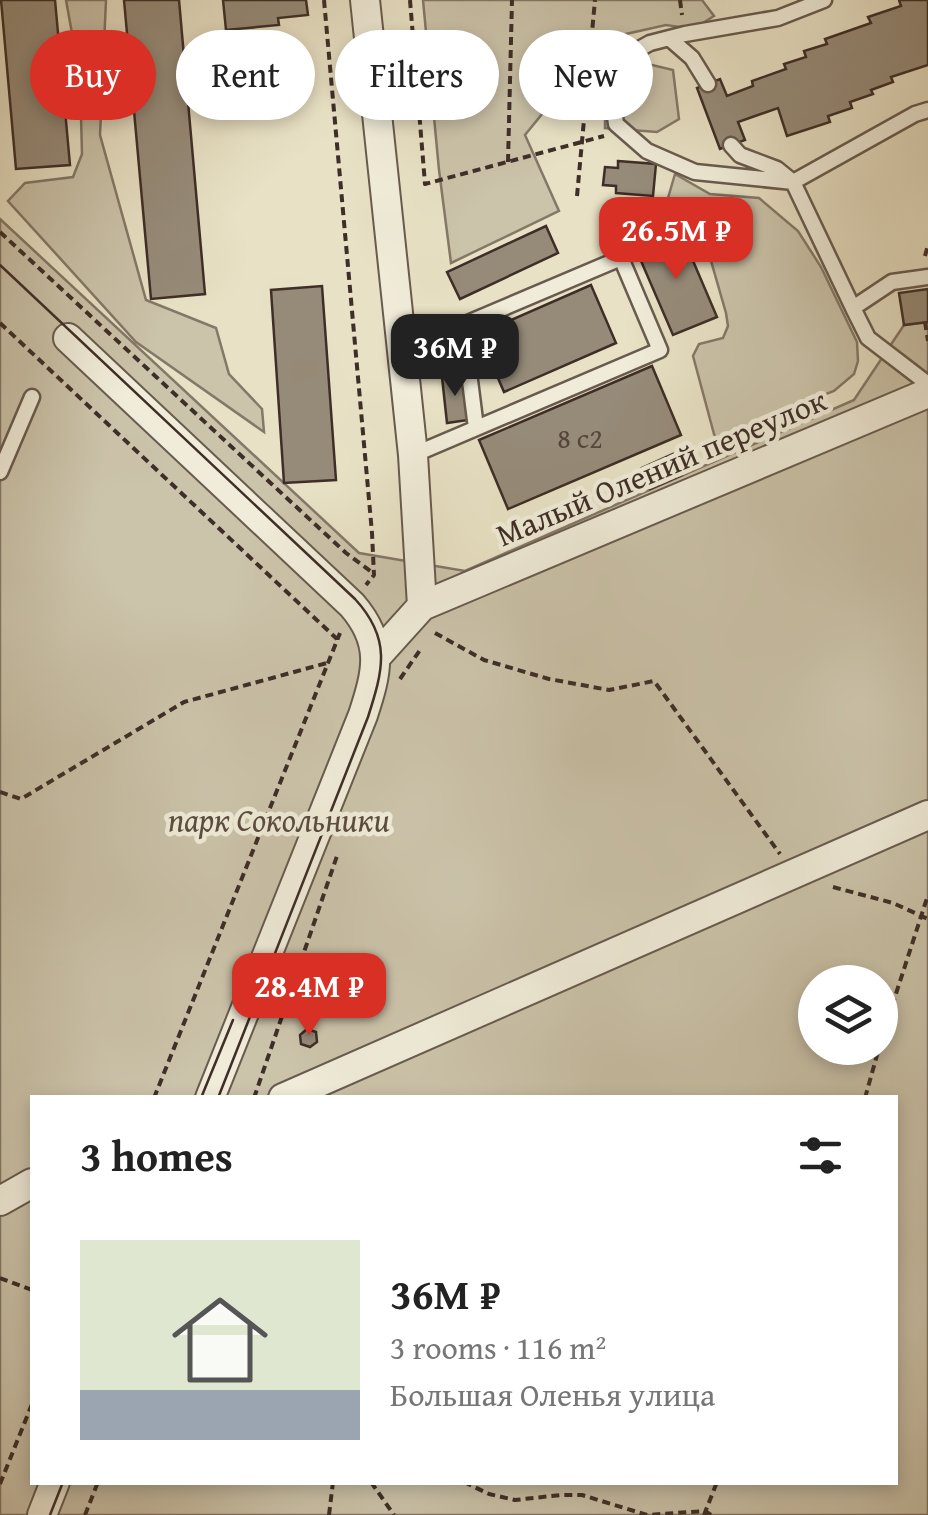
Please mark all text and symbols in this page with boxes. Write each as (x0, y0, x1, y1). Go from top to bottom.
chip: Buy (30, 30, 156, 120)
chip: Rent (176, 30, 315, 120)
chip: Filters (335, 30, 499, 120)
chip: New (519, 30, 653, 120)
pin: 26.5M ₽ (584, 197, 768, 282)
text: 26.5M ₽ (621, 206, 731, 253)
pin: 36M ₽ (385, 314, 525, 399)
text: 36M ₽ (413, 323, 497, 370)
street label: Малый Олений переулок (489, 376, 834, 558)
house number: 8 с2 (557, 417, 603, 458)
park label: парк Сокольники (168, 796, 390, 843)
pin: 28.4M ₽ (217, 953, 401, 1038)
text: 28.4M ₽ (254, 962, 364, 1009)
map controls (798, 965, 898, 1065)
button: layers (798, 965, 898, 1065)
text: 3 homes (80, 1125, 233, 1186)
icon: filters (793, 1128, 848, 1183)
text: 36M ₽ (390, 1263, 501, 1324)
icon: home (160, 1280, 280, 1400)
text: 3 rooms · 116 m² (390, 1324, 606, 1371)
text: Большая Оленья улица (390, 1371, 715, 1418)

